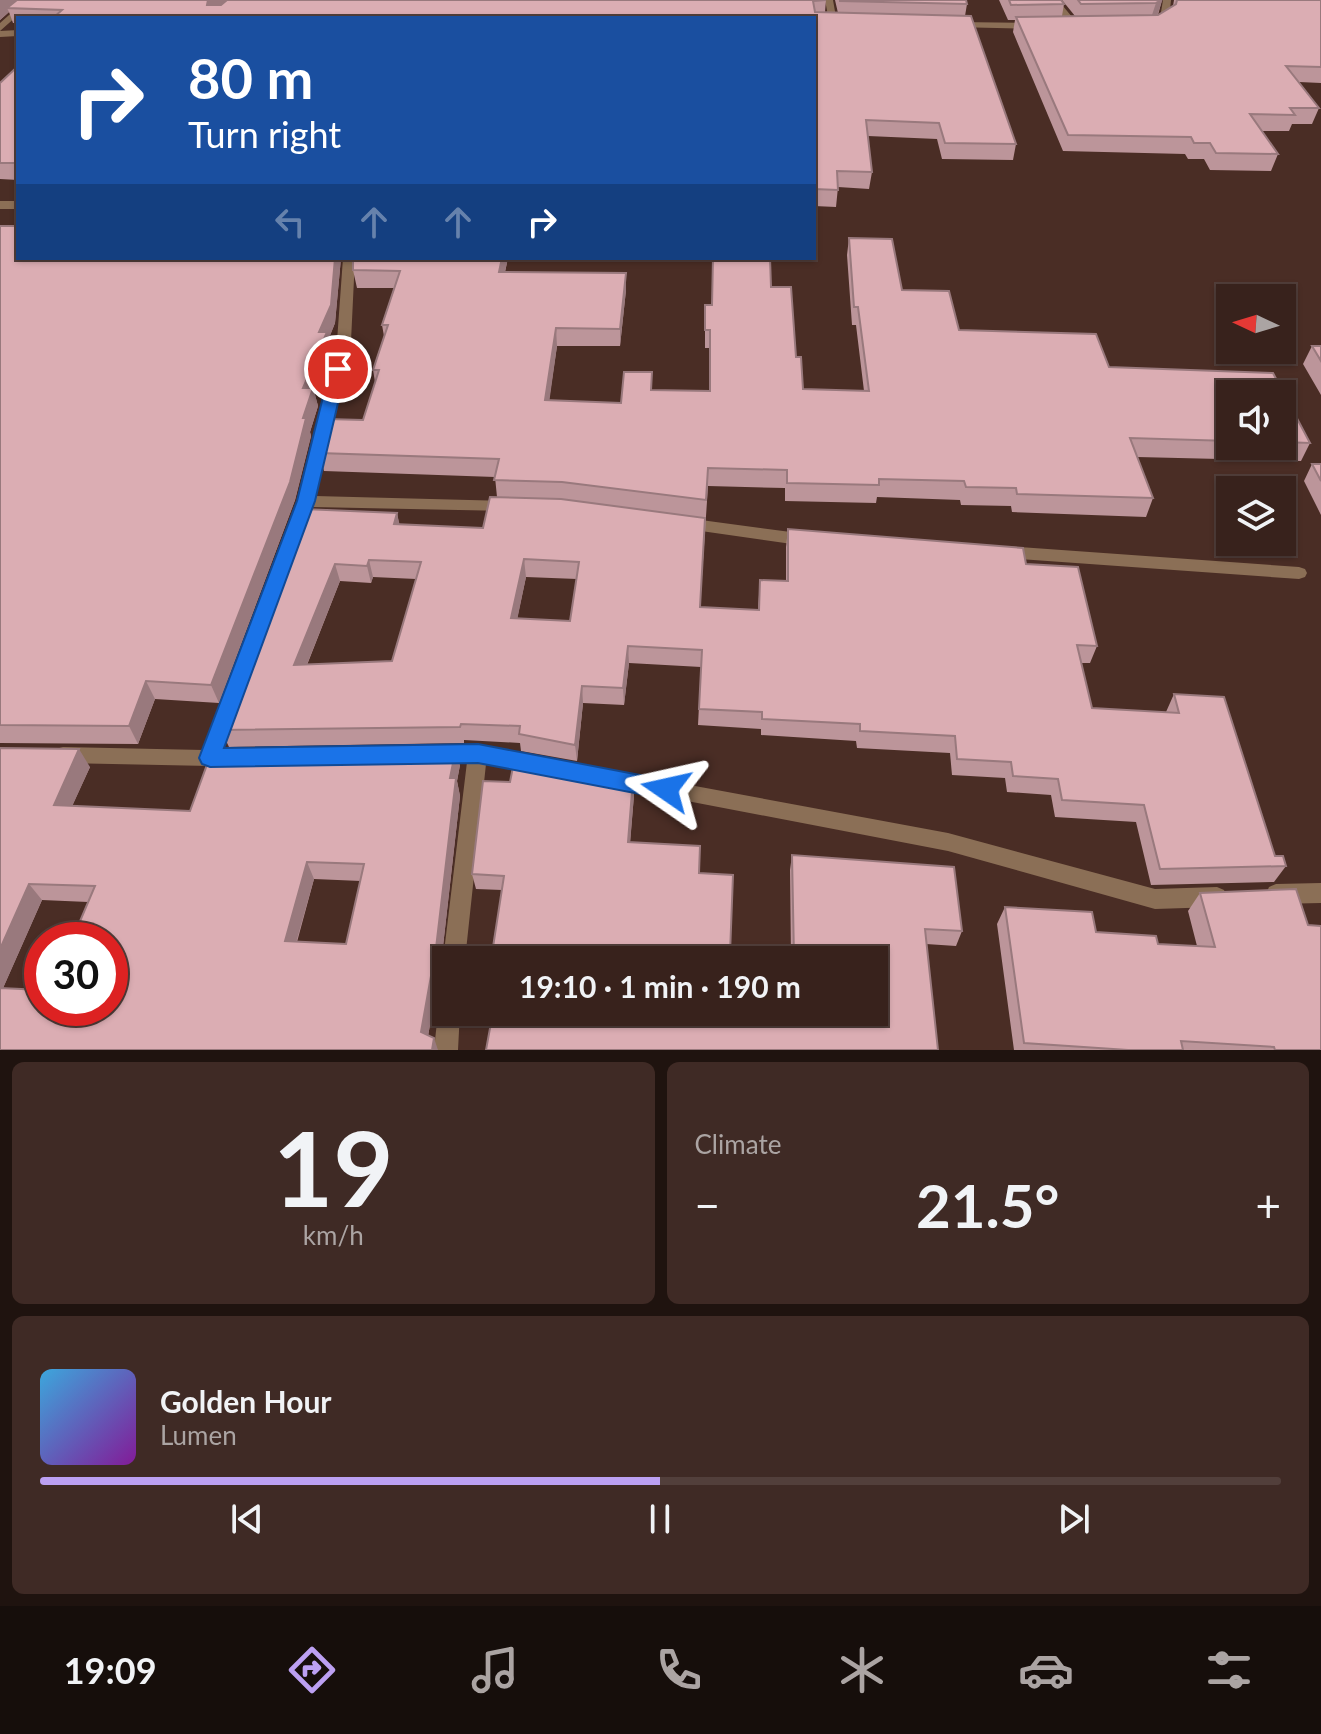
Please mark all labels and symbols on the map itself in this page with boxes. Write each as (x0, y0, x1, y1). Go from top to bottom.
north arrow (1216, 284, 1296, 364)
pin (304, 335, 372, 403)
position arrow (624, 747, 708, 831)
speed limit sign: 30 (24, 922, 128, 1026)

